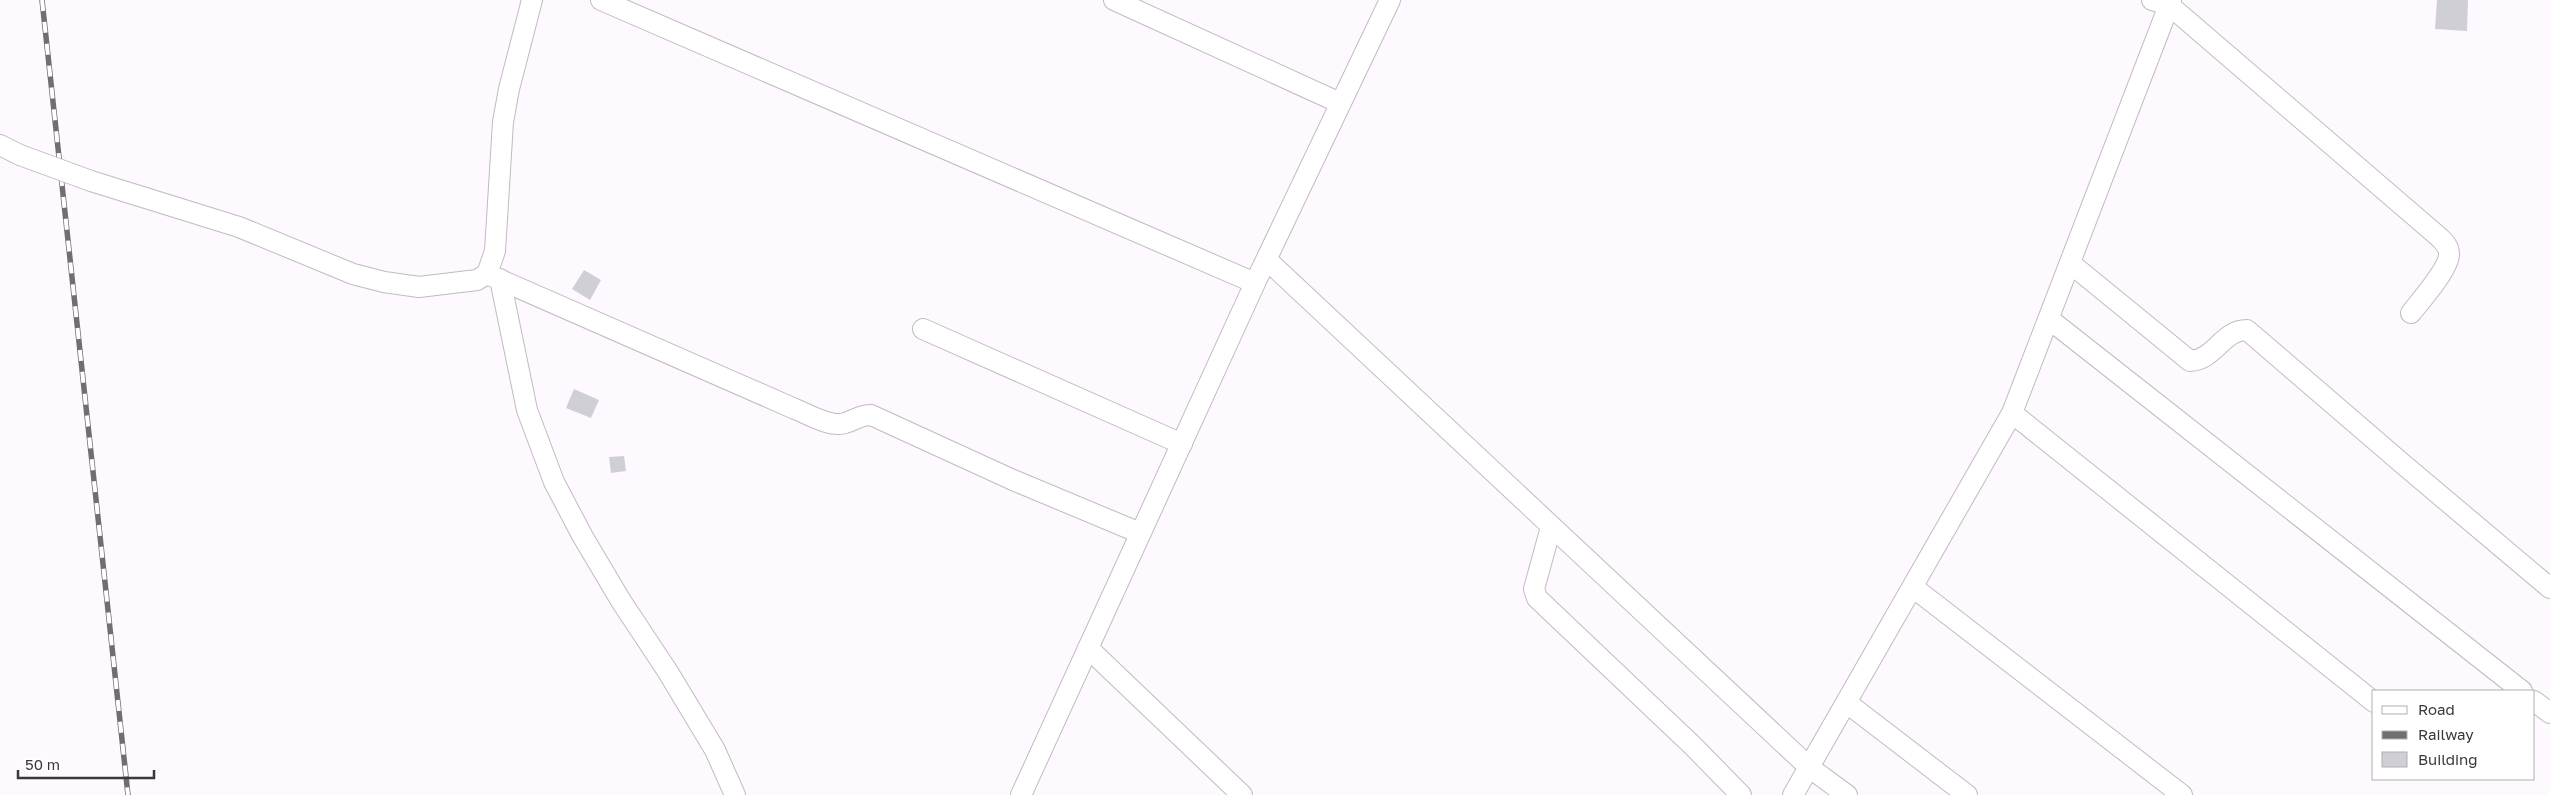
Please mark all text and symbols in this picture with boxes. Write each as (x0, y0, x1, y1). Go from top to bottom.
legend (2372, 690, 2535, 780)
text: Road (2418, 700, 2455, 718)
text: Railway (2418, 725, 2474, 743)
scale bar (18, 748, 154, 780)
text: Building (2418, 750, 2478, 768)
text: 50 m (25, 755, 60, 773)

